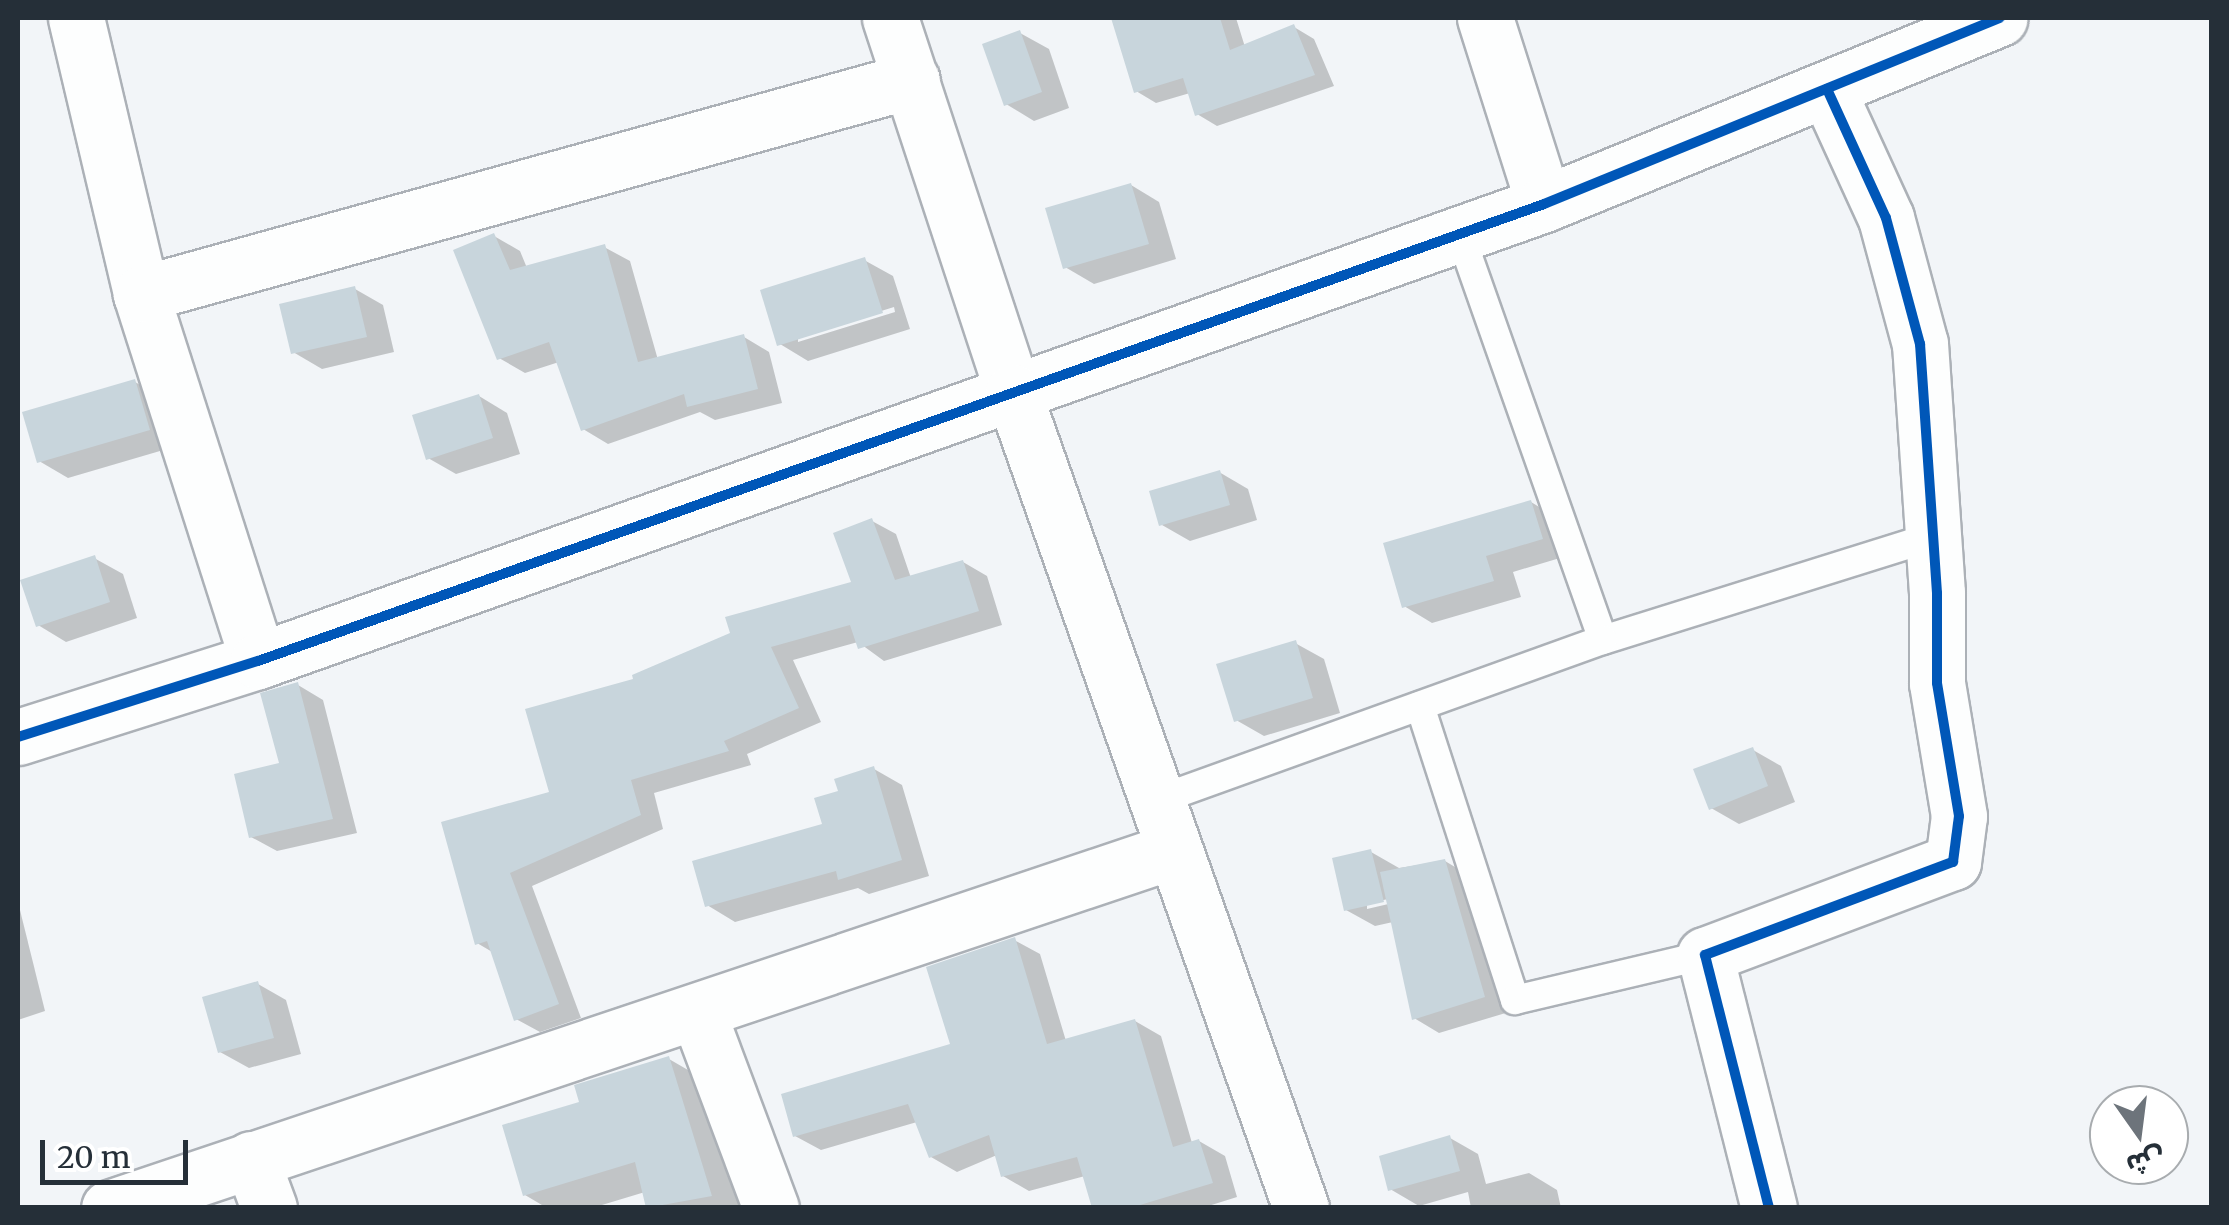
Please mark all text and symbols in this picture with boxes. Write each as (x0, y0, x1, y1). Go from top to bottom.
north arrow (2089, 1085, 2189, 1185)
scale bar (45, 1120, 192, 1182)
text: 20 m (57, 1138, 130, 1176)
text: ش (2123, 1140, 2169, 1184)

